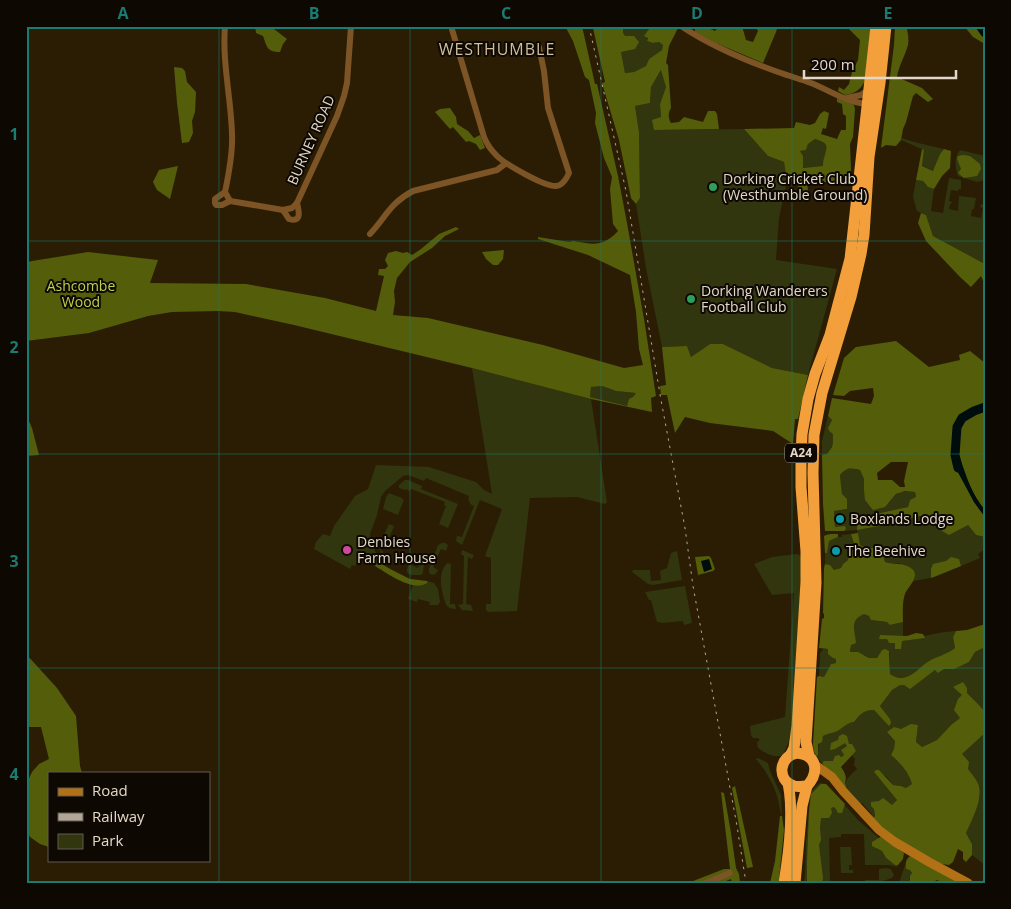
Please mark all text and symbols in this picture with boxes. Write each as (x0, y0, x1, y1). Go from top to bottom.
text: A (117, 2, 129, 24)
text: B (309, 2, 319, 24)
text: C (501, 2, 511, 24)
text: D (691, 2, 703, 24)
text: E (884, 2, 893, 24)
district label: WESTHUMBLE (439, 38, 555, 60)
scale bar (804, 48, 956, 80)
text: 200 m (811, 54, 855, 74)
street label: BURNEY ROAD (282, 92, 339, 188)
text: 1 (9, 123, 19, 145)
place label: Dorking Cricket Club (Westhumble Ground) (723, 169, 868, 204)
marker: Dorking Cricket Club (Westhumble Ground) (707, 181, 719, 193)
park label: Ashcombe Wood (47, 276, 115, 311)
place label: Dorking Wanderers Football Club (701, 281, 828, 316)
marker: Dorking Wanderers Football Club (685, 293, 697, 305)
text: 2 (9, 336, 19, 358)
road number: A24 (785, 443, 817, 462)
place label: Boxlands Lodge (850, 509, 953, 528)
marker: Boxlands Lodge (834, 513, 846, 525)
place label: Denbies Farm House (357, 532, 436, 567)
place label: The Beehive (846, 541, 926, 560)
marker: Denbies Farm House (341, 544, 353, 556)
marker: The Beehive (830, 545, 842, 557)
text: 3 (9, 550, 19, 572)
text: 4 (9, 763, 19, 785)
legend (48, 772, 210, 862)
text: Road (92, 780, 128, 800)
text: Railway (92, 806, 145, 826)
text: Park (92, 830, 123, 850)

